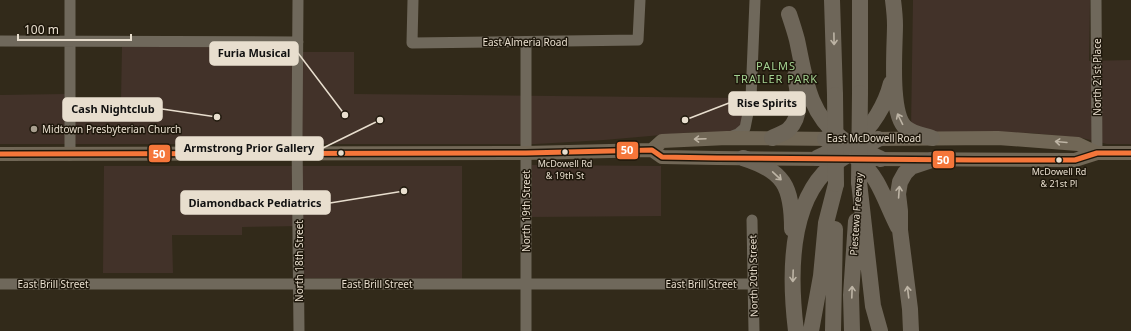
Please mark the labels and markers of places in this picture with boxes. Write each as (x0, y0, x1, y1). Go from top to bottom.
callout: Furia Musical (210, 42, 298, 65)
callout: Rise Spirits (729, 92, 805, 115)
callout: Cash Nightclub (63, 98, 162, 121)
place label: Midtown Presbyterian Church (42, 122, 181, 136)
marker: Midtown Presbyterian Church (29, 124, 39, 134)
callout: Armstrong Prior Gallery (176, 137, 323, 160)
marker: McDowell Rd & 19th St (560, 147, 570, 157)
unlabelled marker (336, 148, 346, 158)
marker: McDowell Rd & 21st Pl (1054, 155, 1064, 165)
place label: McDowell Rd & 19th St (538, 157, 592, 182)
place label: McDowell Rd & 21st Pl (1032, 165, 1086, 190)
callout: Diamondback Pediatrics (181, 191, 330, 214)

